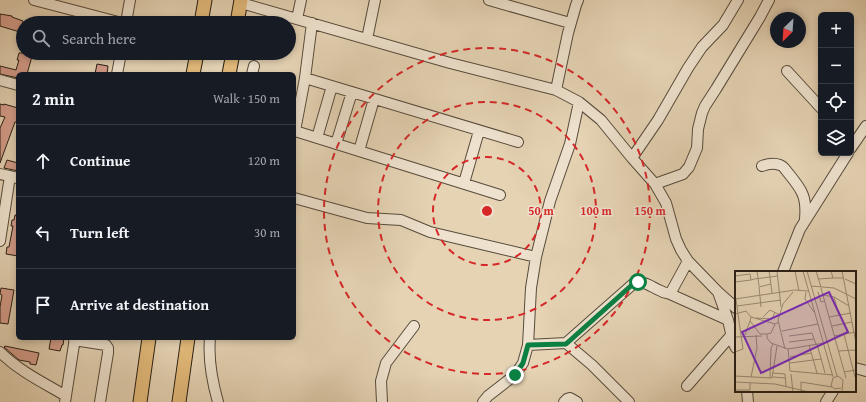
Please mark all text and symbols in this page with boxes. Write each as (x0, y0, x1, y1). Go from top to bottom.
north arrow (770, 12, 806, 48)
map controls (818, 12, 854, 156)
button: + (818, 12, 854, 48)
search box (16, 16, 296, 60)
icon: search (30, 27, 52, 49)
text: Search here (62, 28, 136, 49)
button: − (818, 48, 854, 84)
button: locate (818, 84, 854, 120)
text: 2 min (32, 86, 74, 111)
text: Walk · 150 m (213, 89, 280, 108)
button: layers (818, 120, 854, 156)
icon: ahead (32, 150, 54, 172)
text: Continue (70, 150, 131, 171)
text: 120 m (248, 151, 280, 170)
text: 50 m (528, 202, 554, 219)
text: 100 m (580, 202, 613, 219)
text: 150 m (634, 202, 667, 219)
centre of rings (480, 204, 494, 218)
icon: left (32, 222, 54, 244)
text: Turn left (70, 222, 129, 243)
text: 30 m (254, 223, 280, 242)
inset map (735, 271, 856, 392)
route start (629, 273, 647, 291)
icon: arrive (32, 294, 54, 316)
text: Arrive at destination (70, 294, 209, 315)
route end (506, 366, 524, 384)

